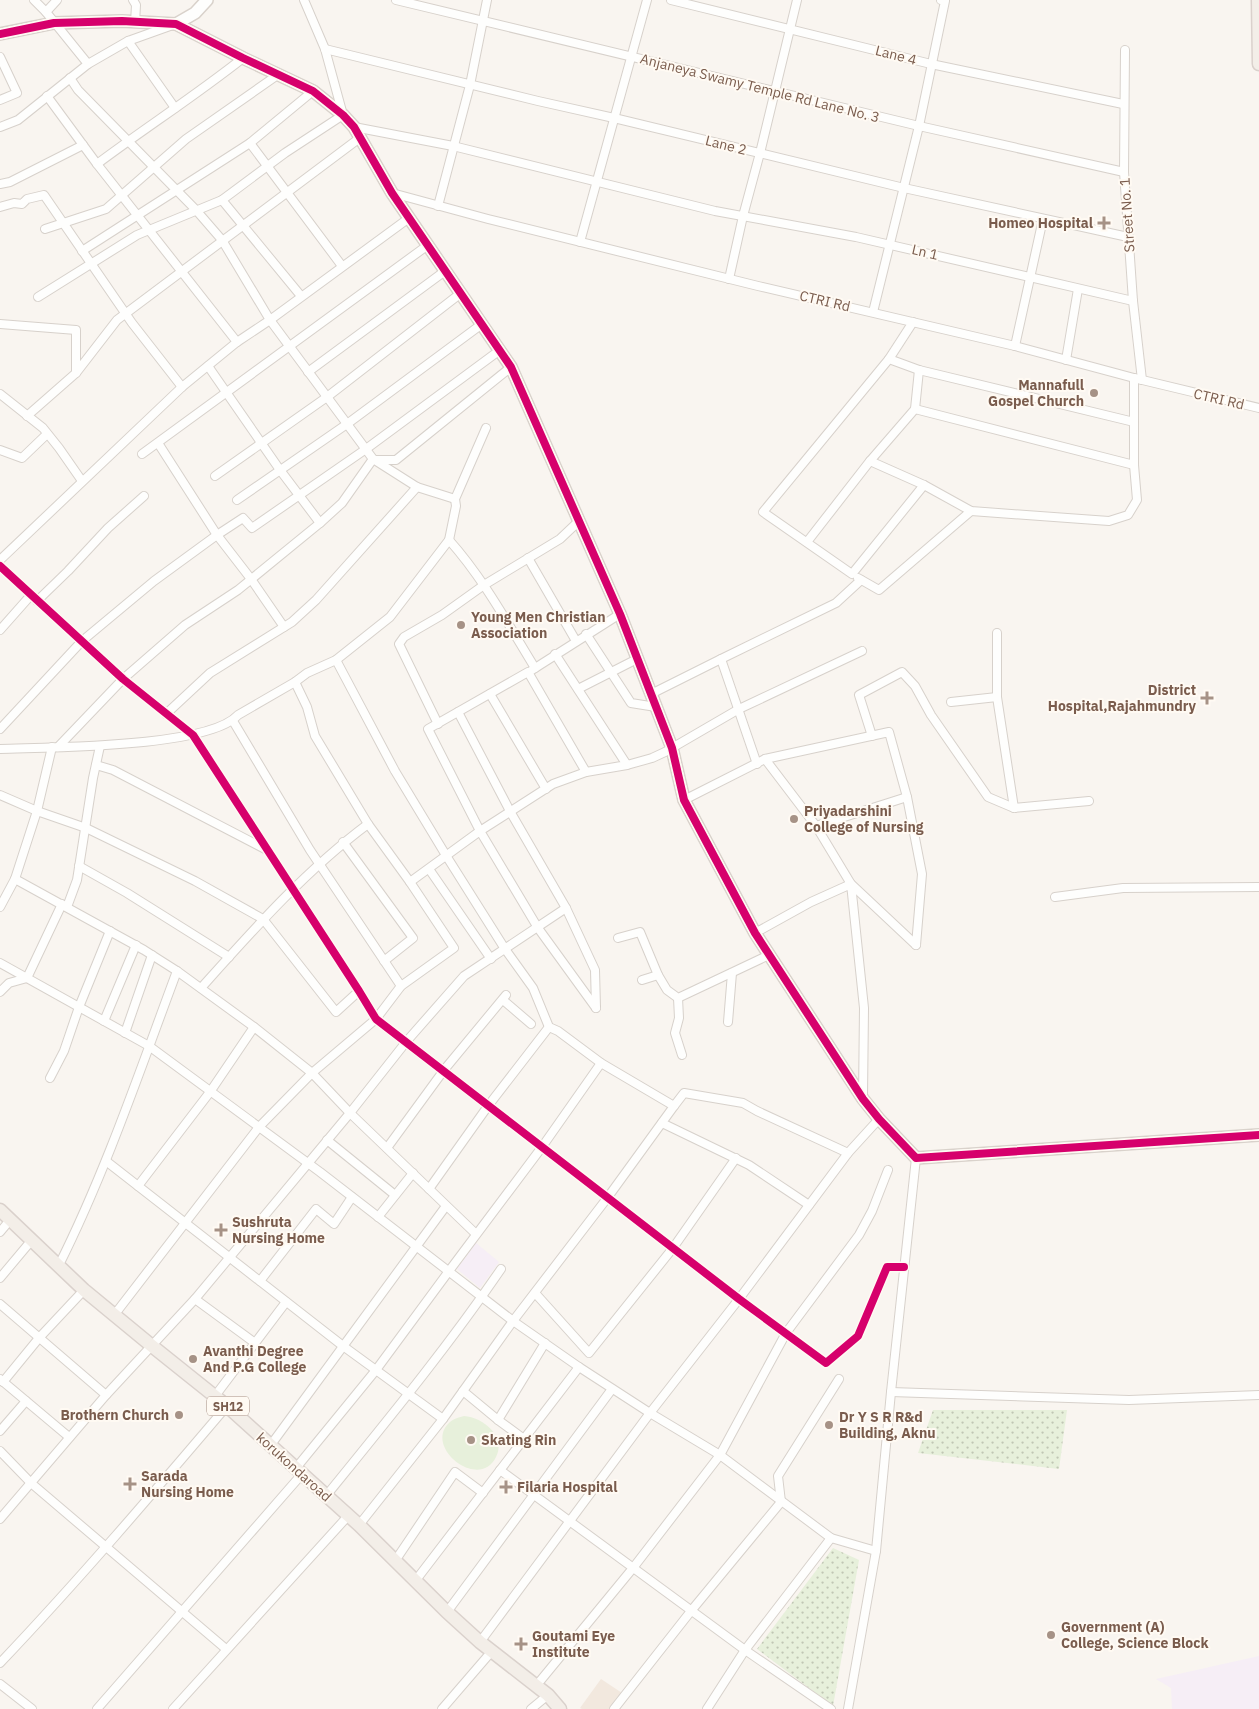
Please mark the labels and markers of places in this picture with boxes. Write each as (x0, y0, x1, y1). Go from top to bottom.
place label: Homeo Hospital (988, 214, 1093, 232)
marker: Homeo Hospital (1097, 216, 1111, 230)
place label: Mannafull Gospel Church (988, 376, 1084, 410)
marker: Mannafull Gospel Church (1088, 387, 1100, 399)
place label: Young Men Christian Association (471, 608, 606, 642)
marker: Young Men Christian Association (455, 619, 467, 631)
place label: District Hospital,Rajahmundry (1048, 681, 1197, 715)
marker: District Hospital,Rajahmundry (1200, 691, 1214, 705)
place label: Priyadarshini College of Nursing (804, 802, 924, 836)
marker: Priyadarshini College of Nursing (788, 813, 800, 825)
place label: Sushruta Nursing Home (232, 1213, 325, 1247)
marker: Sushruta Nursing Home (214, 1223, 228, 1237)
place label: Avanthi Degree And P.G College (203, 1342, 307, 1376)
marker: Avanthi Degree And P.G College (187, 1353, 199, 1365)
place label: Brothern Church (60, 1406, 169, 1424)
place label: Dr Y S R R&d Building, Aknu (839, 1408, 936, 1442)
marker: Brothern Church (173, 1409, 185, 1421)
marker: Dr Y S R R&d Building, Aknu (823, 1419, 835, 1431)
place label: Skating Rin (481, 1431, 556, 1449)
marker: Skating Rin (465, 1434, 477, 1446)
place label: Sarada Nursing Home (141, 1467, 234, 1501)
marker: Sarada Nursing Home (123, 1477, 137, 1491)
place label: Filaria Hospital (517, 1478, 618, 1496)
marker: Filaria Hospital (499, 1480, 513, 1494)
place label: Government (A) College, Science Block (1061, 1618, 1209, 1652)
place label: Goutami Eye Institute (532, 1627, 615, 1661)
marker: Government (A) College, Science Block (1045, 1629, 1057, 1641)
marker: Goutami Eye Institute (514, 1637, 528, 1651)

